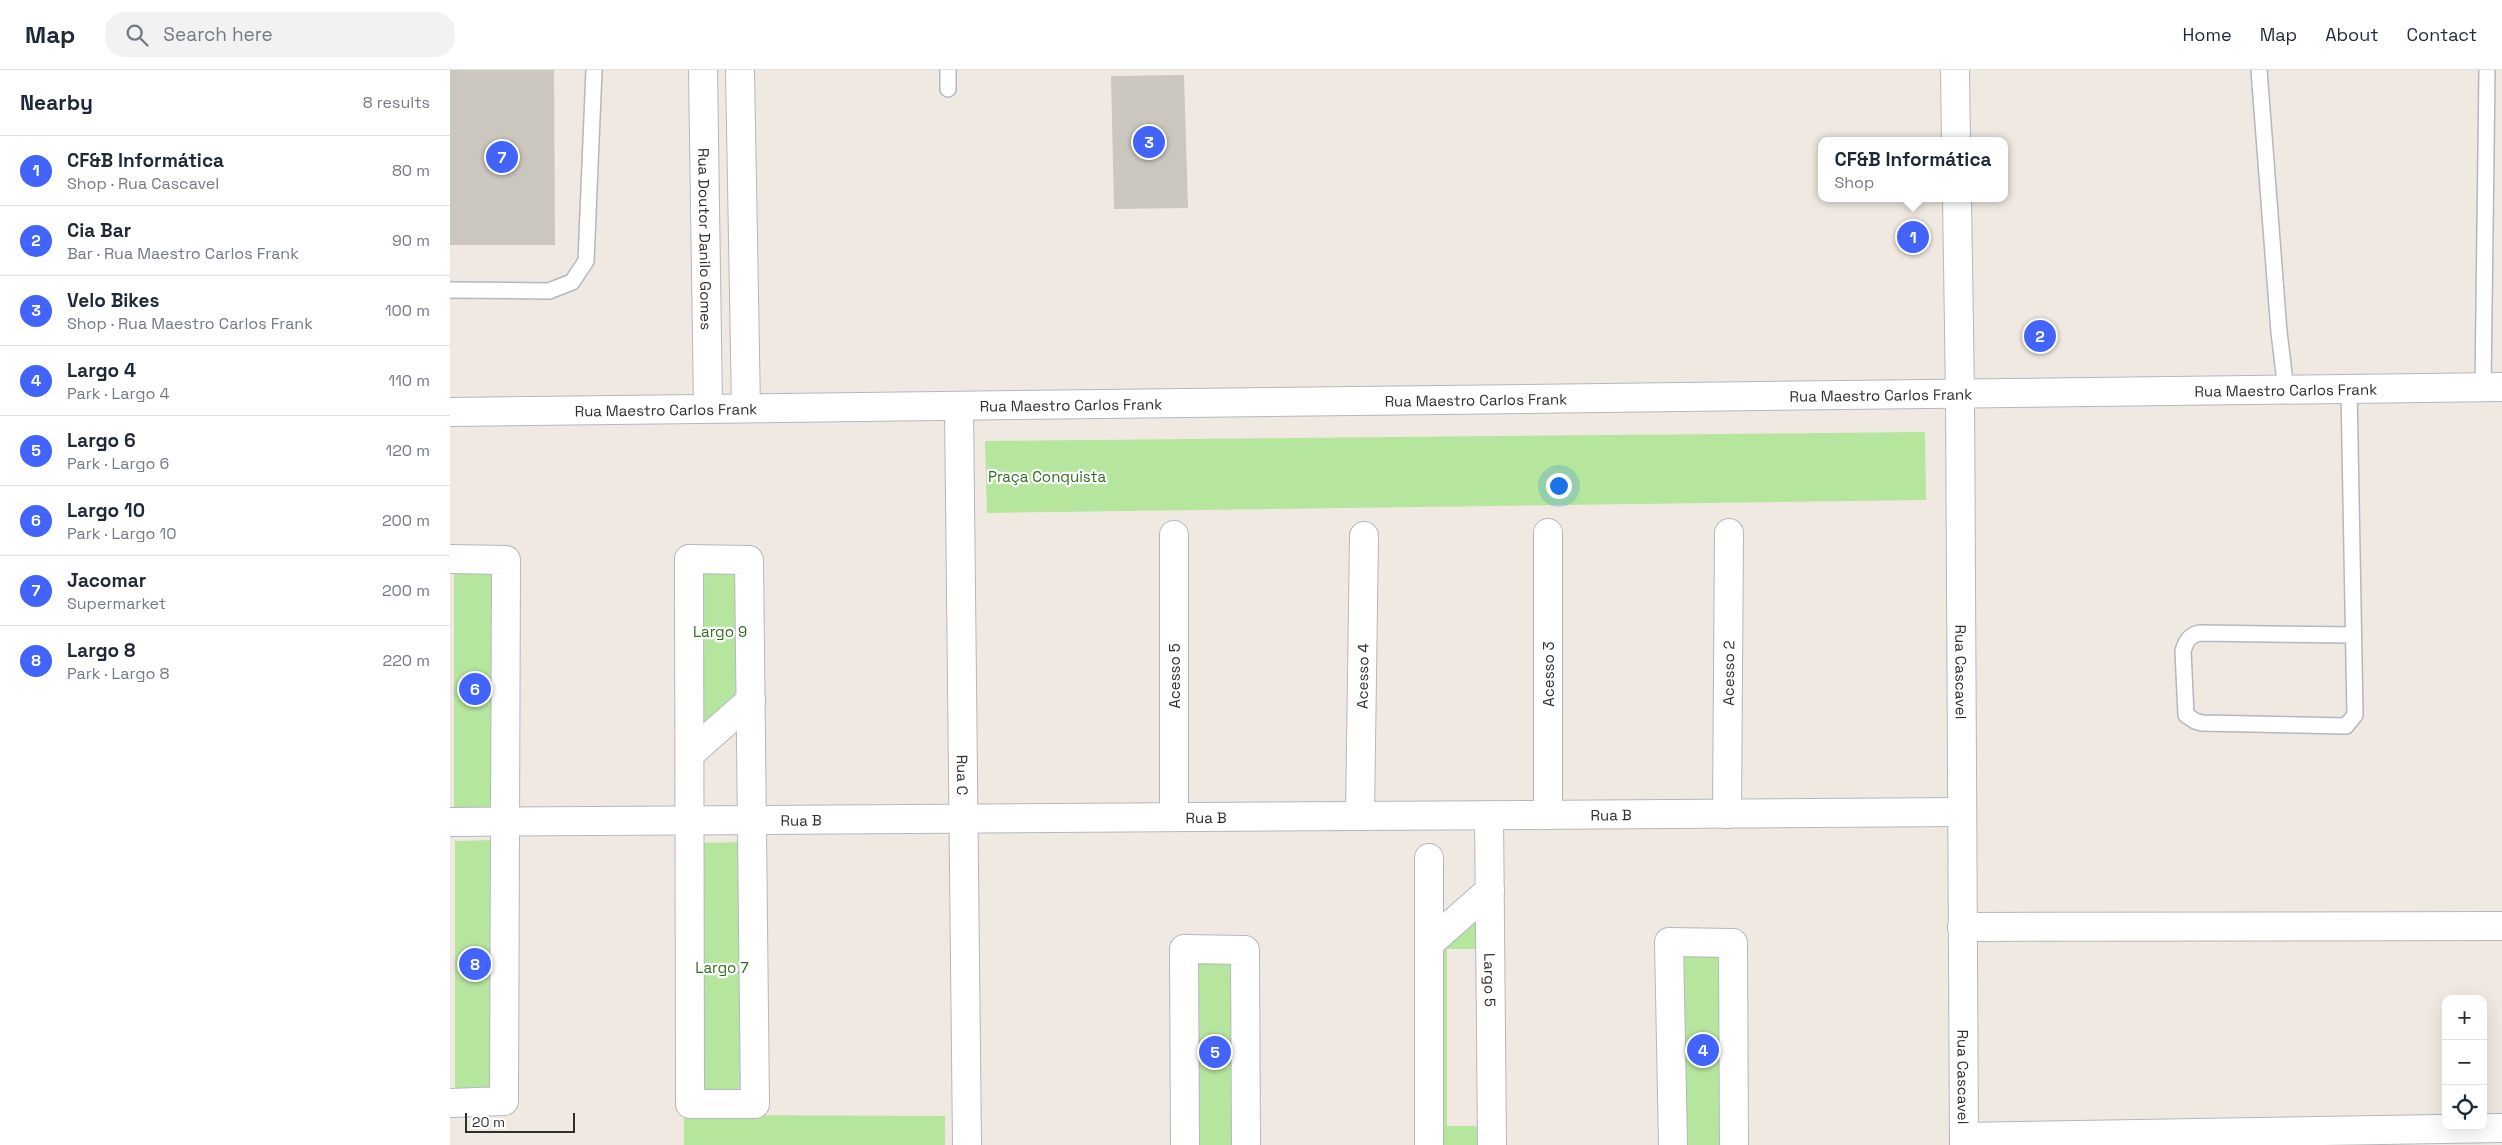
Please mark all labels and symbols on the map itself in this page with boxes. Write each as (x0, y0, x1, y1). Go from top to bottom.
pin: 3 (1133, 123, 1165, 161)
pin: 7 (486, 138, 518, 176)
street label: Rua Doutor Danilo Gomes (695, 148, 716, 330)
pin: 1 (1897, 218, 1929, 256)
pin: 2 (2024, 317, 2056, 355)
street label: Rua Maestro Carlos Frank (2194, 379, 2377, 400)
street label: Rua Maestro Carlos Frank (1789, 384, 1972, 405)
street label: Rua Maestro Carlos Frank (1384, 389, 1567, 410)
street label: Rua Maestro Carlos Frank (979, 394, 1162, 415)
street label: Rua Maestro Carlos Frank (575, 399, 757, 420)
park label: Praça Conquista (988, 467, 1106, 486)
your location (1546, 473, 1572, 499)
park label: Largo 9 (693, 622, 747, 641)
street label: Rua Cascavel (1952, 624, 1971, 719)
street label: Acesso 2 (1718, 640, 1738, 706)
street label: Acesso 3 (1539, 641, 1558, 707)
street label: Acesso 5 (1165, 643, 1184, 709)
street label: Acesso 4 (1352, 643, 1372, 709)
pin: 6 (459, 670, 491, 708)
street label: Rua C (953, 754, 973, 795)
street label: Rua B (1590, 805, 1632, 824)
street label: Rua B (1185, 807, 1227, 827)
street label: Rua B (780, 810, 822, 829)
pin: 8 (459, 945, 491, 983)
street label: Largo 5 (1481, 953, 1500, 1007)
park label: Largo 7 (695, 958, 749, 977)
street label: Rua Cascavel (1954, 1029, 1973, 1124)
pin: 4 (1687, 1031, 1719, 1069)
pin: 5 (1199, 1033, 1231, 1071)
scale bar (465, 1110, 575, 1133)

